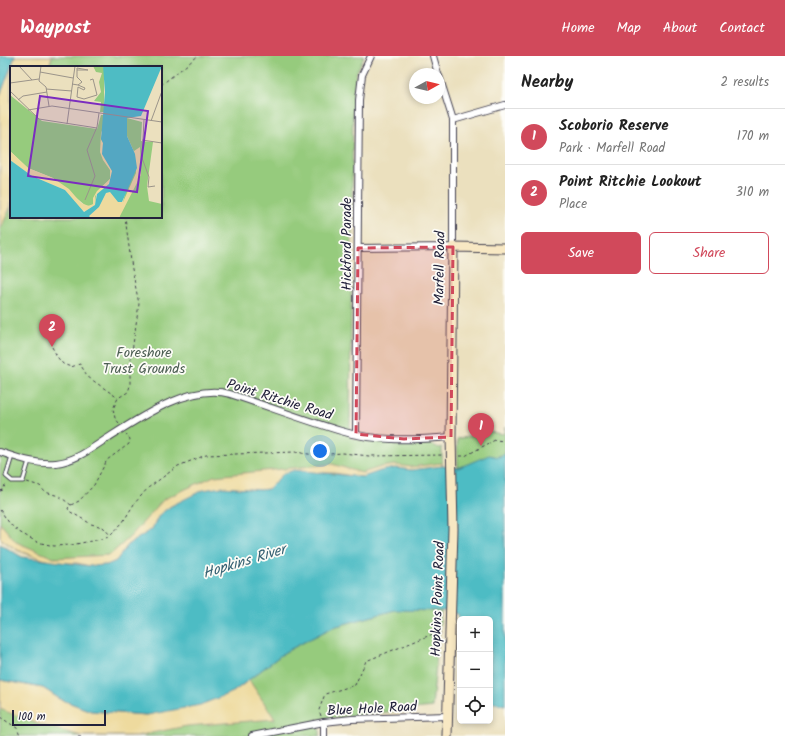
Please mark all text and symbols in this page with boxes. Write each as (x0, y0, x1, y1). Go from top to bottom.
text: Waypost (20, 13, 91, 43)
text: Home (561, 17, 595, 39)
text: Map (617, 17, 641, 39)
text: About (663, 17, 697, 39)
text: Contact (719, 17, 765, 39)
inset map (10, 66, 162, 218)
north arrow (409, 68, 445, 104)
text: Nearby (521, 69, 573, 96)
text: 2 results (721, 72, 769, 93)
text: Scoborio Reserve (559, 114, 669, 138)
text: 1 (532, 126, 536, 147)
text: 170 m (737, 126, 769, 147)
text: Park · Marfell Road (559, 138, 665, 159)
text: Point Ritchie Lookout (559, 170, 701, 194)
text: 2 (530, 182, 538, 203)
text: 310 m (735, 182, 769, 203)
text: Place (559, 194, 587, 215)
street label: Hickford Parade (336, 197, 358, 291)
street label: Marfell Road (428, 230, 452, 305)
button: Save (521, 232, 641, 274)
button: Share (649, 232, 769, 274)
pin: 2 (39, 314, 65, 347)
park label: Foreshore Trust Grounds (103, 342, 185, 380)
street label: Point Ritchie Road (224, 373, 336, 427)
pin: 1 (468, 413, 494, 446)
your location (310, 441, 330, 461)
water label: Hopkins River (200, 537, 292, 586)
street label: Hopkins Point Road (425, 540, 451, 657)
map controls (457, 616, 493, 724)
button: + (457, 616, 493, 652)
button: − (457, 652, 493, 688)
button: locate (457, 688, 493, 724)
street label: Blue Hole Road (326, 696, 419, 722)
scale bar (12, 708, 106, 727)
text: 100 m (18, 708, 46, 726)

